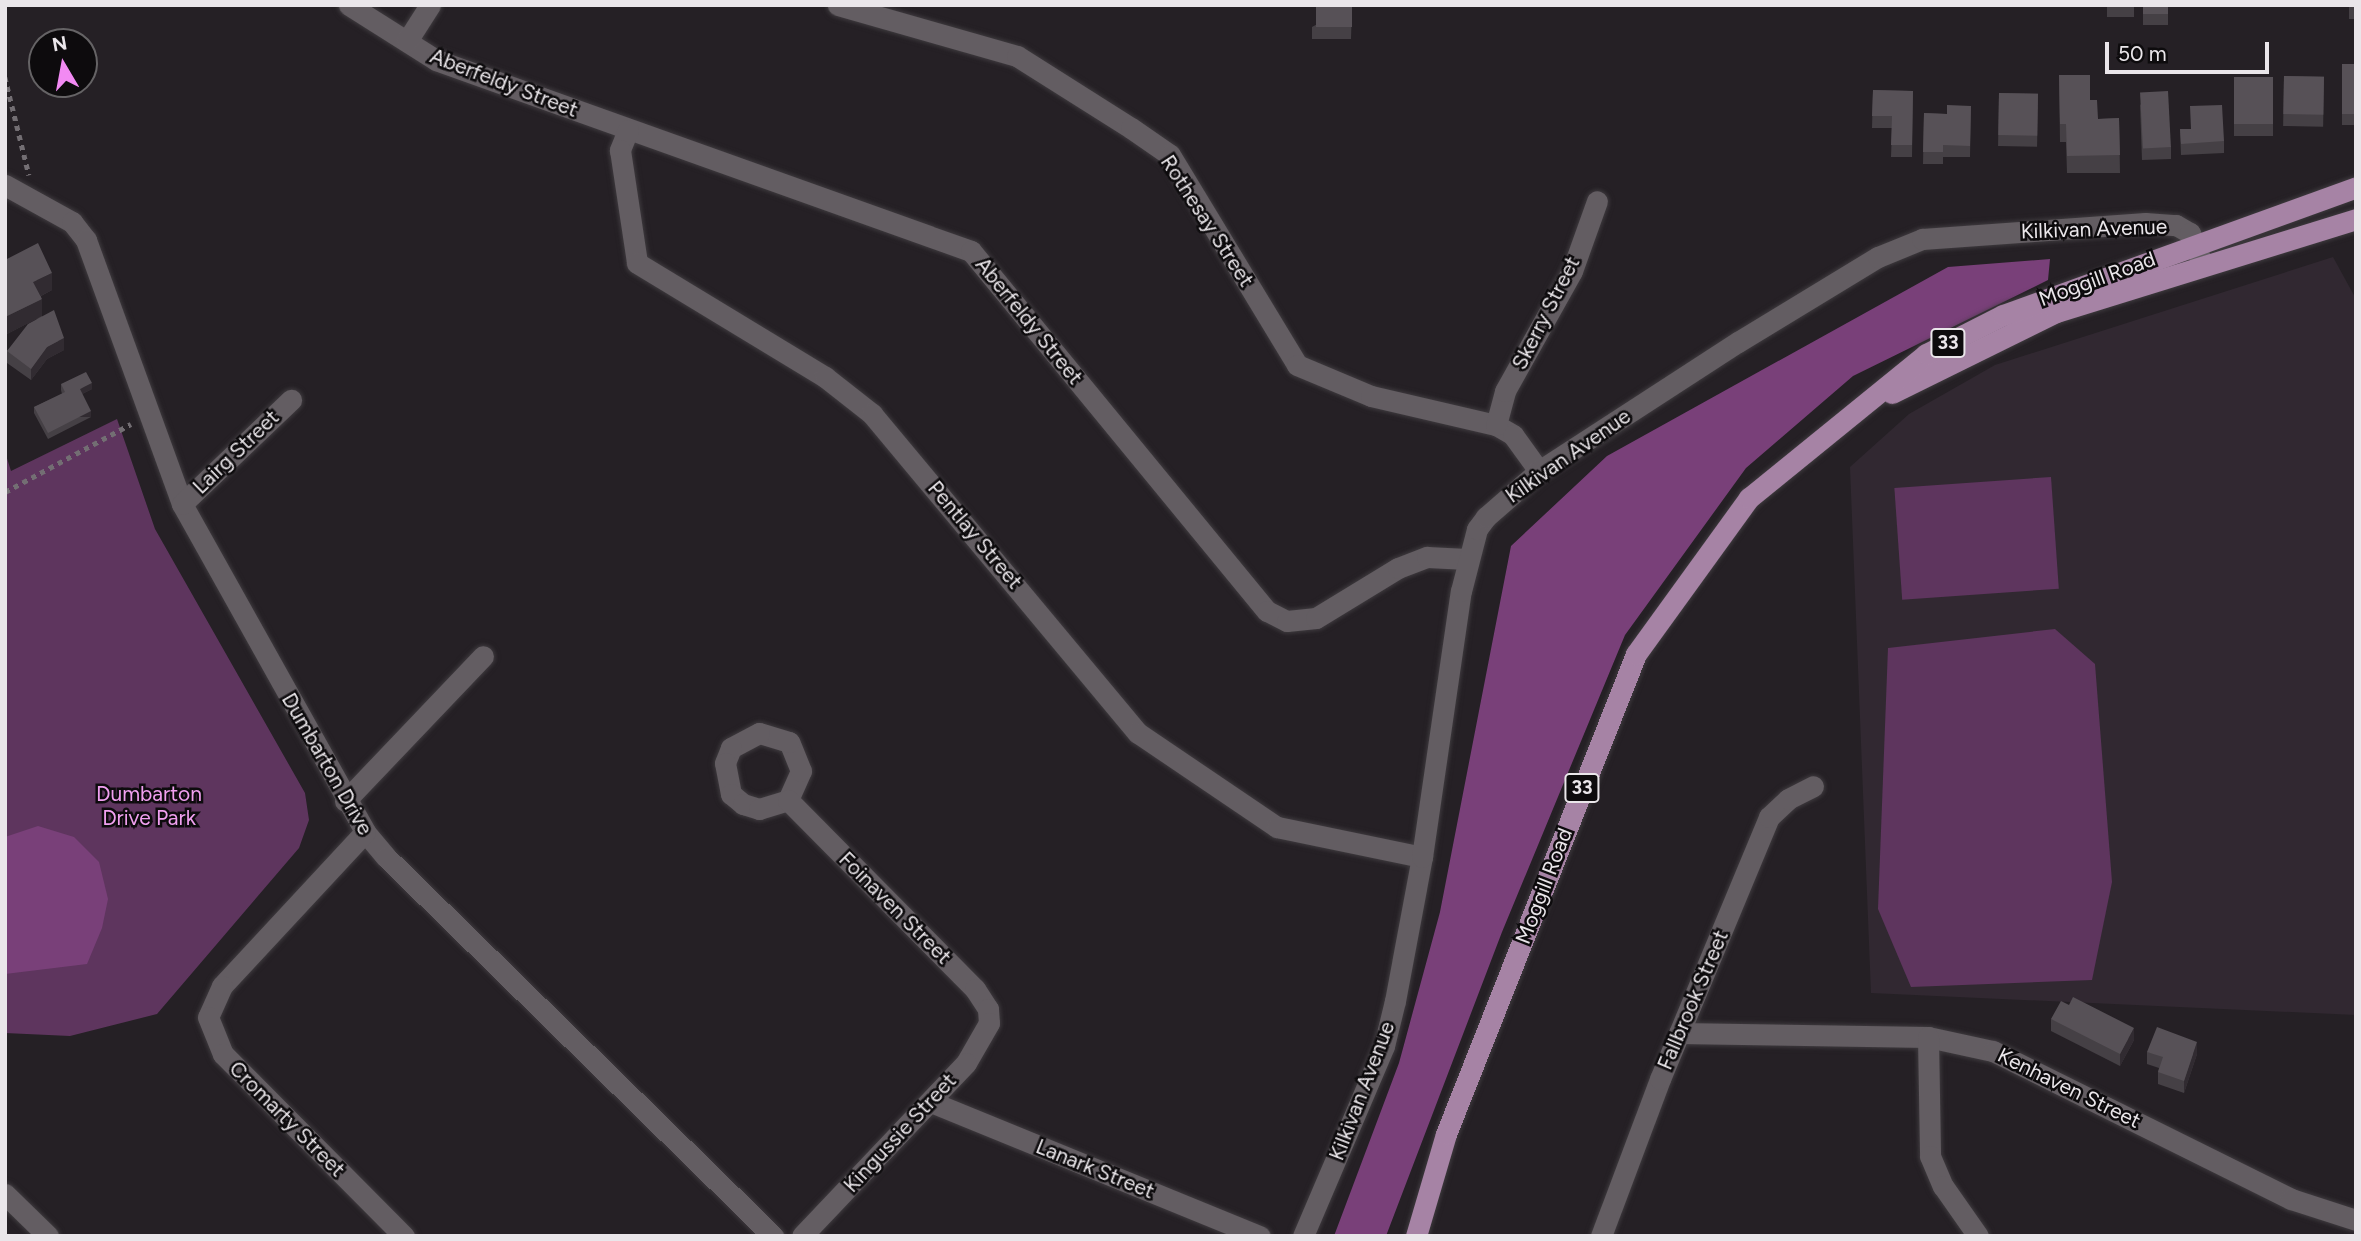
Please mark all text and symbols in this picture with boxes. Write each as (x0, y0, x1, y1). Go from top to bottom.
north arrow (28, 28, 98, 98)
scale bar (2109, 28, 2274, 72)
text: N (50, 31, 69, 56)
text: 50 m (2118, 41, 2167, 66)
street label: Aberfeldy Street (427, 43, 581, 123)
street label: Rothesay Street (1155, 150, 1259, 292)
street label: Kilkivan Avenue (2020, 214, 2168, 244)
street label: Moggill Road (2035, 246, 2159, 312)
street label: Aberfeldy Street (970, 252, 1088, 390)
street label: Skerry Street (1507, 252, 1585, 374)
road number: 33 (1929, 328, 1967, 358)
street label: Kilkivan Avenue (1501, 404, 1635, 508)
street label: Lairg Street (188, 405, 284, 499)
street label: Pentlay Street (923, 476, 1027, 594)
street label: Dumbarton Drive (276, 689, 378, 839)
road number: 33 (1563, 772, 1601, 804)
park label: Dumbarton Drive Park (96, 781, 202, 831)
street label: Moggill Road (1510, 824, 1578, 948)
street label: Foinaven Street (834, 847, 956, 969)
street label: Fallbrook Street (1652, 926, 1734, 1074)
street label: Kilkivan Avenue (1324, 1018, 1400, 1164)
street label: Kenhaven Street (1993, 1042, 2145, 1134)
street label: Cromarty Street (224, 1056, 350, 1182)
street label: Kingussie Street (838, 1068, 962, 1198)
street label: Lanark Street (1032, 1134, 1158, 1204)

